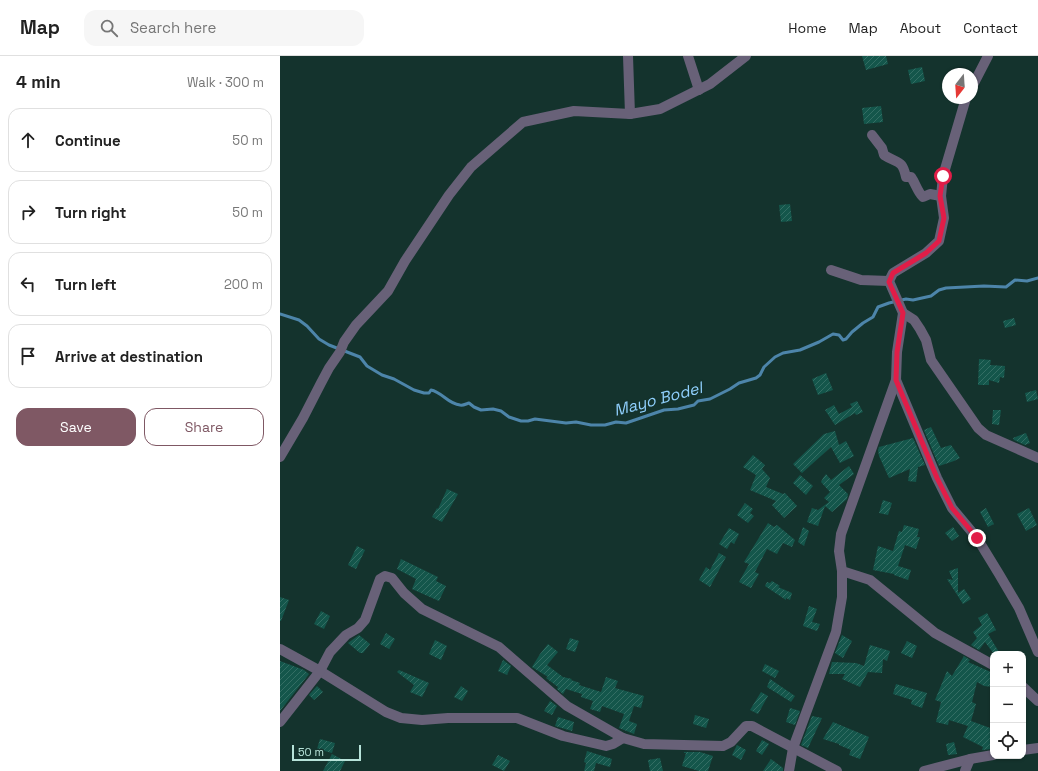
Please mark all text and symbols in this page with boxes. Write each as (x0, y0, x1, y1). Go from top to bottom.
search box (84, 10, 364, 46)
text: Map (20, 15, 60, 40)
icon: search (98, 17, 120, 39)
text: Search here (130, 18, 216, 37)
text: Home (788, 19, 826, 37)
text: Map (848, 19, 878, 37)
text: About (900, 19, 941, 37)
text: Contact (963, 19, 1018, 37)
north arrow (942, 68, 978, 104)
text: 4 min (16, 71, 61, 93)
text: Walk · 300 m (187, 74, 264, 91)
icon: ahead (17, 129, 39, 151)
text: Continue (55, 131, 121, 150)
text: 50 m (232, 132, 263, 149)
route start (934, 167, 952, 185)
icon: right (17, 201, 39, 223)
text: Turn right (55, 203, 126, 222)
text: 50 m (232, 204, 263, 221)
icon: left (17, 273, 39, 295)
text: Turn left (55, 275, 117, 294)
text: 200 m (224, 276, 263, 293)
icon: arrive (17, 345, 39, 367)
text: Arrive at destination (55, 347, 203, 366)
water label: Mayo Bodel (611, 377, 707, 421)
button: Save (16, 408, 136, 446)
button: Share (144, 408, 264, 446)
route end (968, 529, 986, 547)
map controls (990, 651, 1026, 759)
button: + (990, 651, 1026, 687)
button: − (990, 687, 1026, 723)
button: locate (990, 723, 1026, 759)
scale bar (292, 743, 361, 762)
text: 50 m (298, 745, 324, 759)

